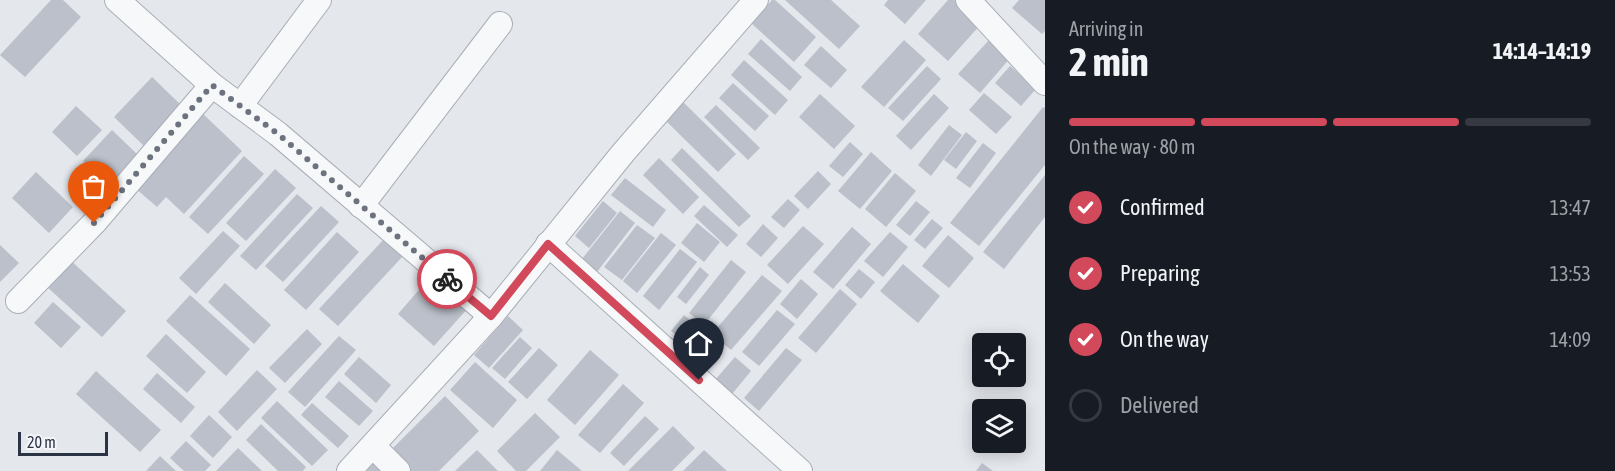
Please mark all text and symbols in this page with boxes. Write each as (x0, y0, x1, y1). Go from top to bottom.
text: Arriving in (1069, 17, 1143, 40)
text: 14:14–14:19 (1493, 38, 1591, 64)
text: 2 min (1069, 40, 1149, 84)
text: On the way · 80 m (1069, 135, 1195, 158)
pin (68, 161, 119, 223)
icon: bag (77, 170, 110, 203)
icon: check (1069, 191, 1102, 224)
text: Confirmed (1120, 194, 1205, 220)
text: 13:47 (1550, 196, 1591, 219)
courier (417, 249, 477, 309)
icon: check (1069, 257, 1102, 290)
text: Preparing (1120, 260, 1200, 286)
text: 13:53 (1550, 262, 1591, 285)
icon: bike (431, 263, 464, 296)
pin (673, 318, 724, 380)
icon: check (1069, 323, 1102, 356)
text: On the way (1120, 326, 1209, 352)
icon: home (682, 327, 715, 360)
text: 14:09 (1549, 328, 1591, 351)
map controls (972, 333, 1026, 453)
button: locate (972, 333, 1026, 387)
text: Delivered (1120, 392, 1199, 418)
button: layers (972, 399, 1026, 453)
scale bar (18, 429, 108, 456)
text: 20 m (27, 433, 56, 451)

